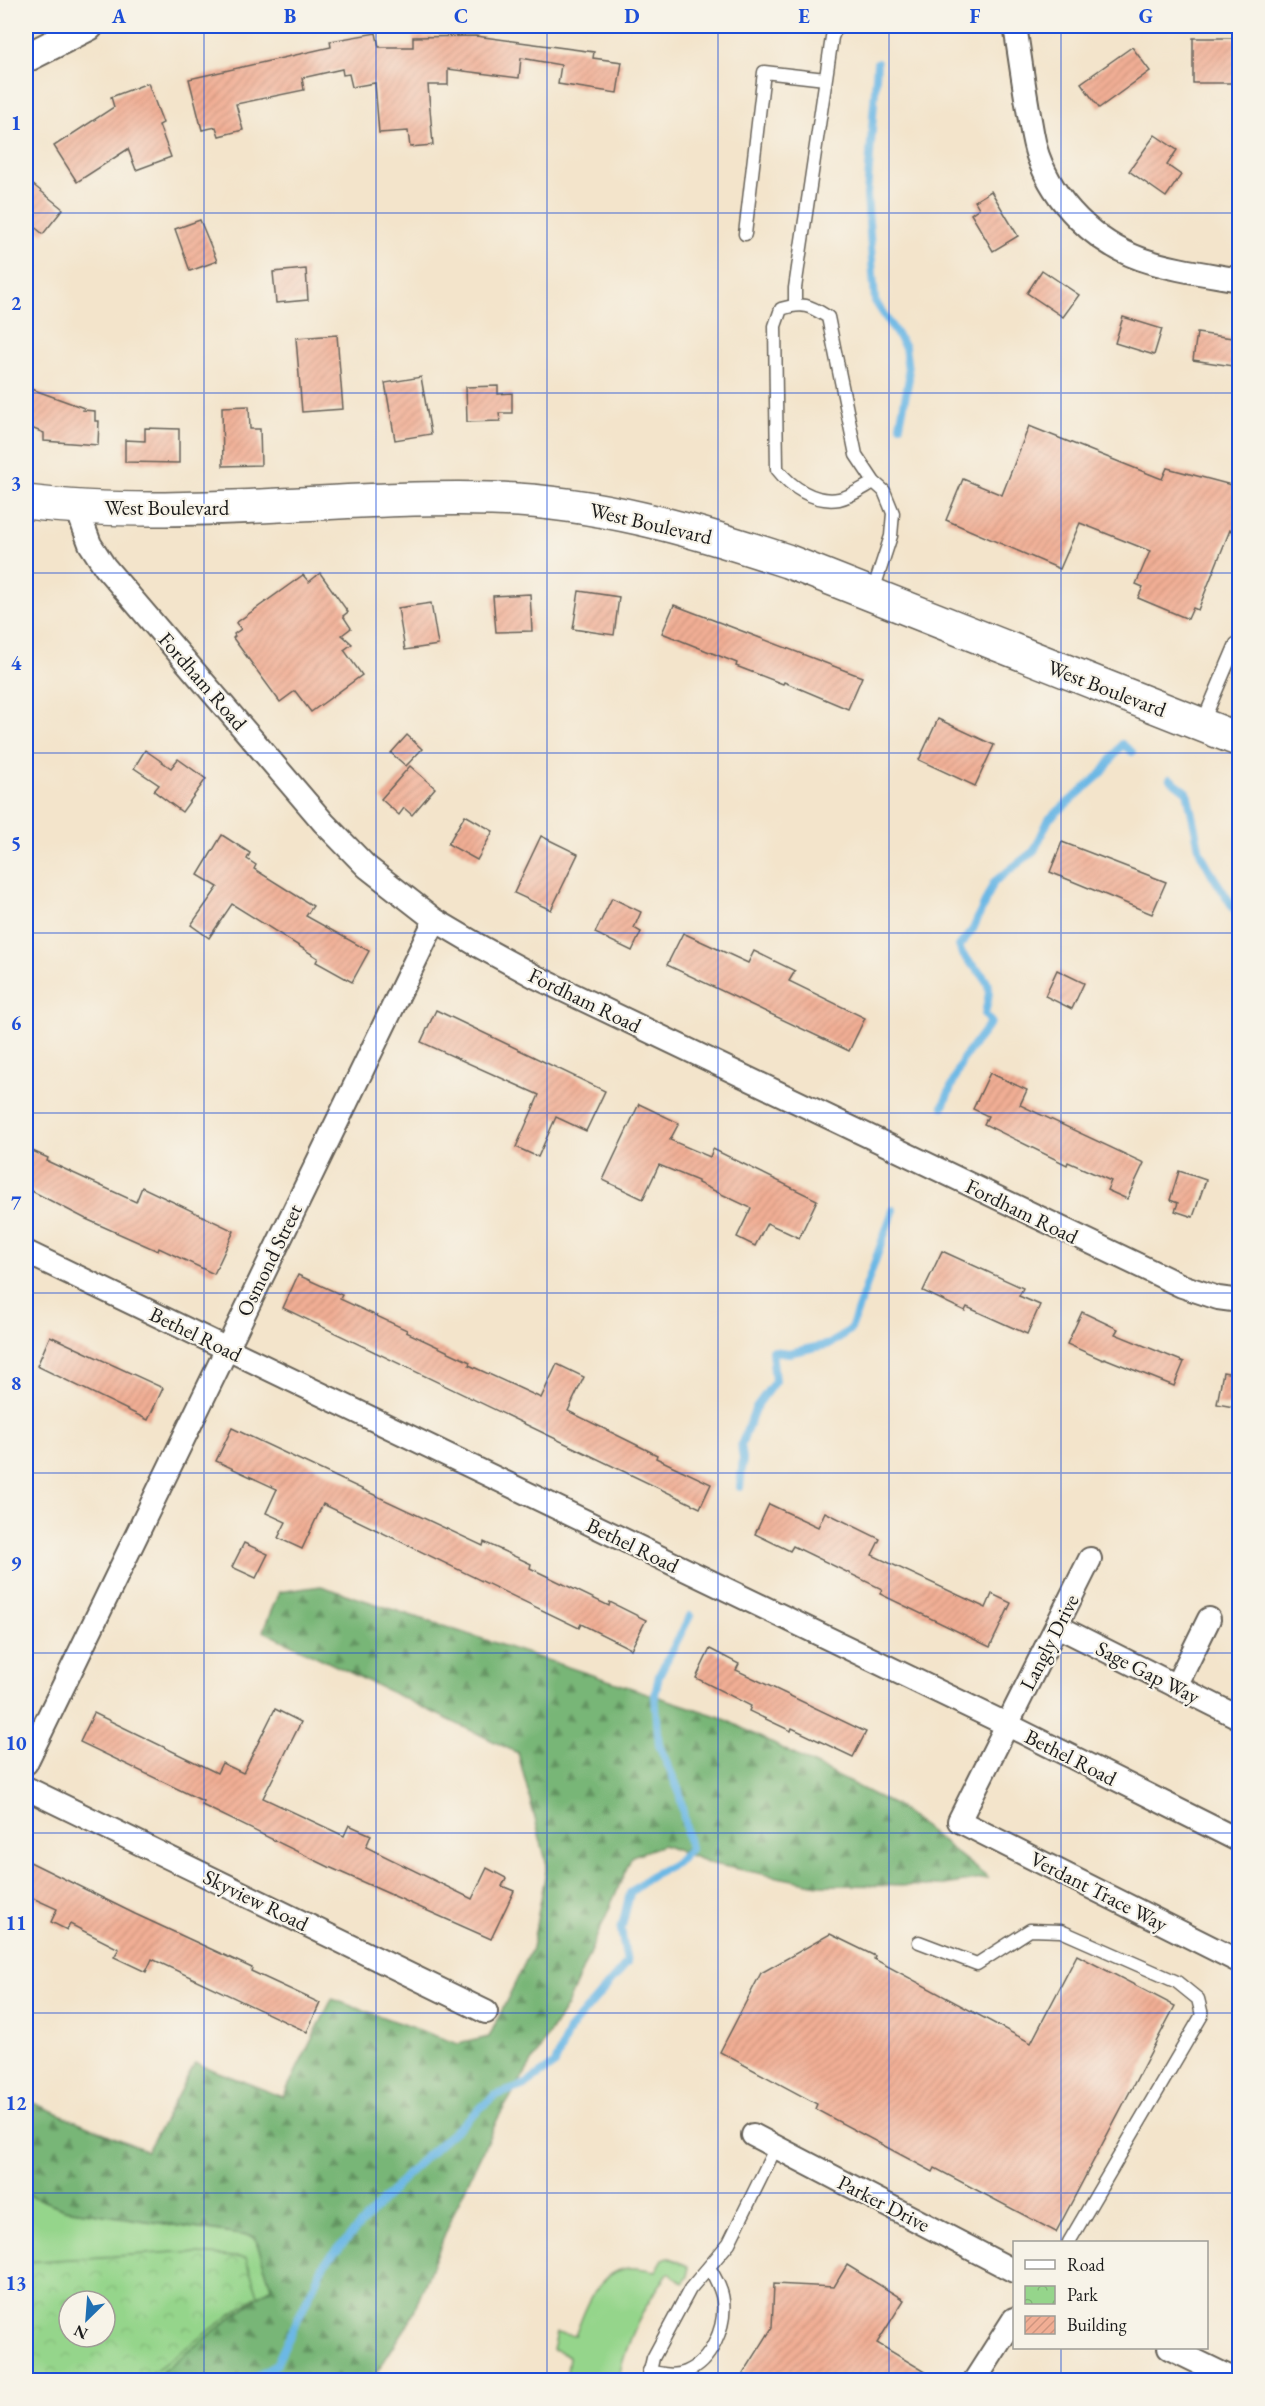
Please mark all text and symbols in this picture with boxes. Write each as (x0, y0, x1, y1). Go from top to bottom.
text: A (111, 3, 127, 29)
text: B (284, 3, 296, 29)
text: C (454, 3, 468, 29)
text: D (624, 3, 640, 29)
text: E (798, 3, 810, 29)
text: F (970, 3, 981, 29)
text: G (1139, 3, 1153, 29)
text: 1 (11, 110, 21, 136)
text: 2 (11, 290, 22, 316)
text: 3 (11, 470, 21, 496)
street label: West Boulevard (105, 494, 230, 521)
street label: West Boulevard (587, 496, 715, 550)
street label: Fordham Road (153, 626, 253, 736)
text: 4 (11, 650, 22, 676)
street label: West Boulevard (1044, 653, 1170, 723)
text: 5 (11, 830, 21, 856)
street label: Fordham Road (524, 961, 646, 1039)
text: 6 (11, 1010, 22, 1036)
street label: Fordham Road (961, 1172, 1083, 1250)
text: 7 (11, 1190, 22, 1216)
street label: Osmond Street (230, 1199, 308, 1321)
street label: Bethel Road (145, 1300, 247, 1368)
text: 8 (11, 1370, 21, 1396)
street label: Bethel Road (582, 1511, 684, 1579)
text: 9 (11, 1550, 22, 1576)
street label: Langly Drive (1013, 1589, 1085, 1695)
street label: Sage Gap Way (1092, 1634, 1205, 1710)
street label: Bethel Road (1021, 1722, 1122, 1792)
text: 10 (5, 1730, 27, 1756)
street label: Verdant Trace Way (1026, 1845, 1173, 1938)
street label: Skyview Road (199, 1863, 313, 1937)
text: 11 (5, 1910, 27, 1936)
text: 12 (5, 2090, 27, 2116)
street label: Parker Drive (833, 2168, 935, 2238)
legend (1013, 2241, 1208, 2349)
text: Road (1067, 2253, 1106, 2276)
text: 13 (5, 2270, 27, 2296)
text: Park (1067, 2283, 1098, 2306)
north arrow (57, 2289, 117, 2349)
text: Building (1067, 2313, 1127, 2336)
text: N (71, 2320, 91, 2344)

